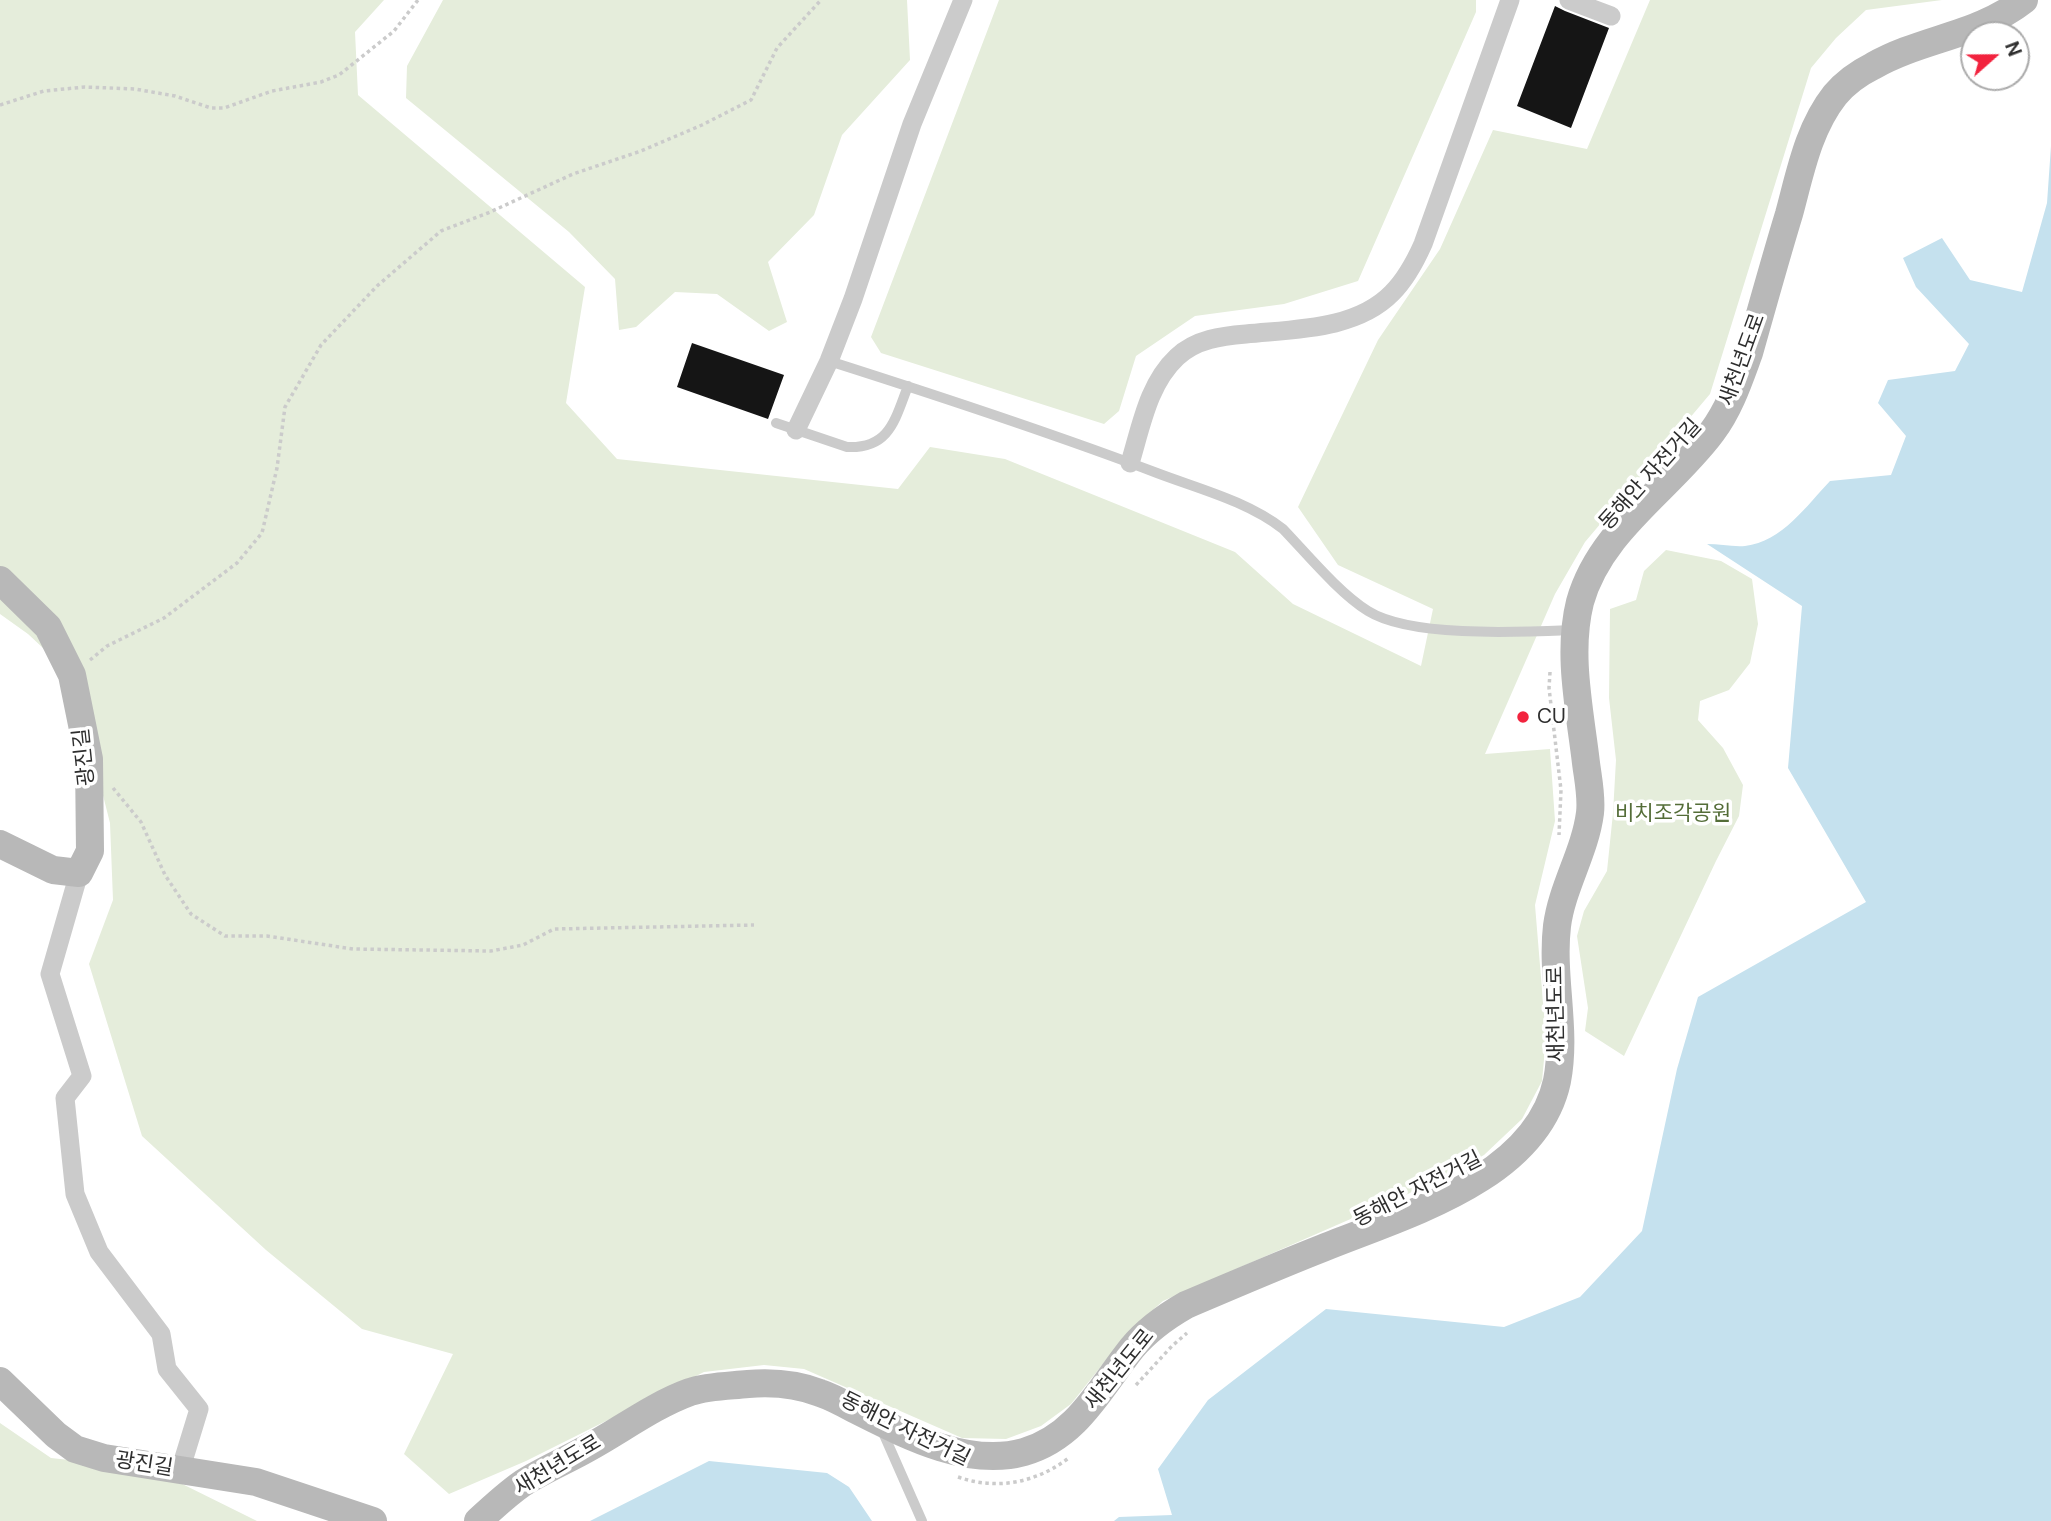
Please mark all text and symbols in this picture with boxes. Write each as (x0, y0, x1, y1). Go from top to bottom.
north arrow (1960, 21, 2030, 91)
text: N (1999, 38, 2027, 60)
street label: 새천년도로 (1715, 310, 1771, 410)
street label: 동해안 자전거길 (1595, 414, 1707, 536)
place label: CU (1537, 704, 1566, 730)
marker: CU (1515, 709, 1531, 725)
street label: 광진길 (69, 727, 101, 787)
park label: 비치조각공원 (1615, 801, 1731, 827)
street label: 새천년도로 (1544, 965, 1570, 1063)
street label: 동해안 자전거길 (1350, 1147, 1486, 1233)
street label: 새천년도로 (1080, 1325, 1160, 1415)
street label: 동해안 자전거길 (836, 1388, 974, 1472)
street label: 새천년도로 (510, 1430, 606, 1502)
street label: 광진길 (113, 1448, 175, 1482)

